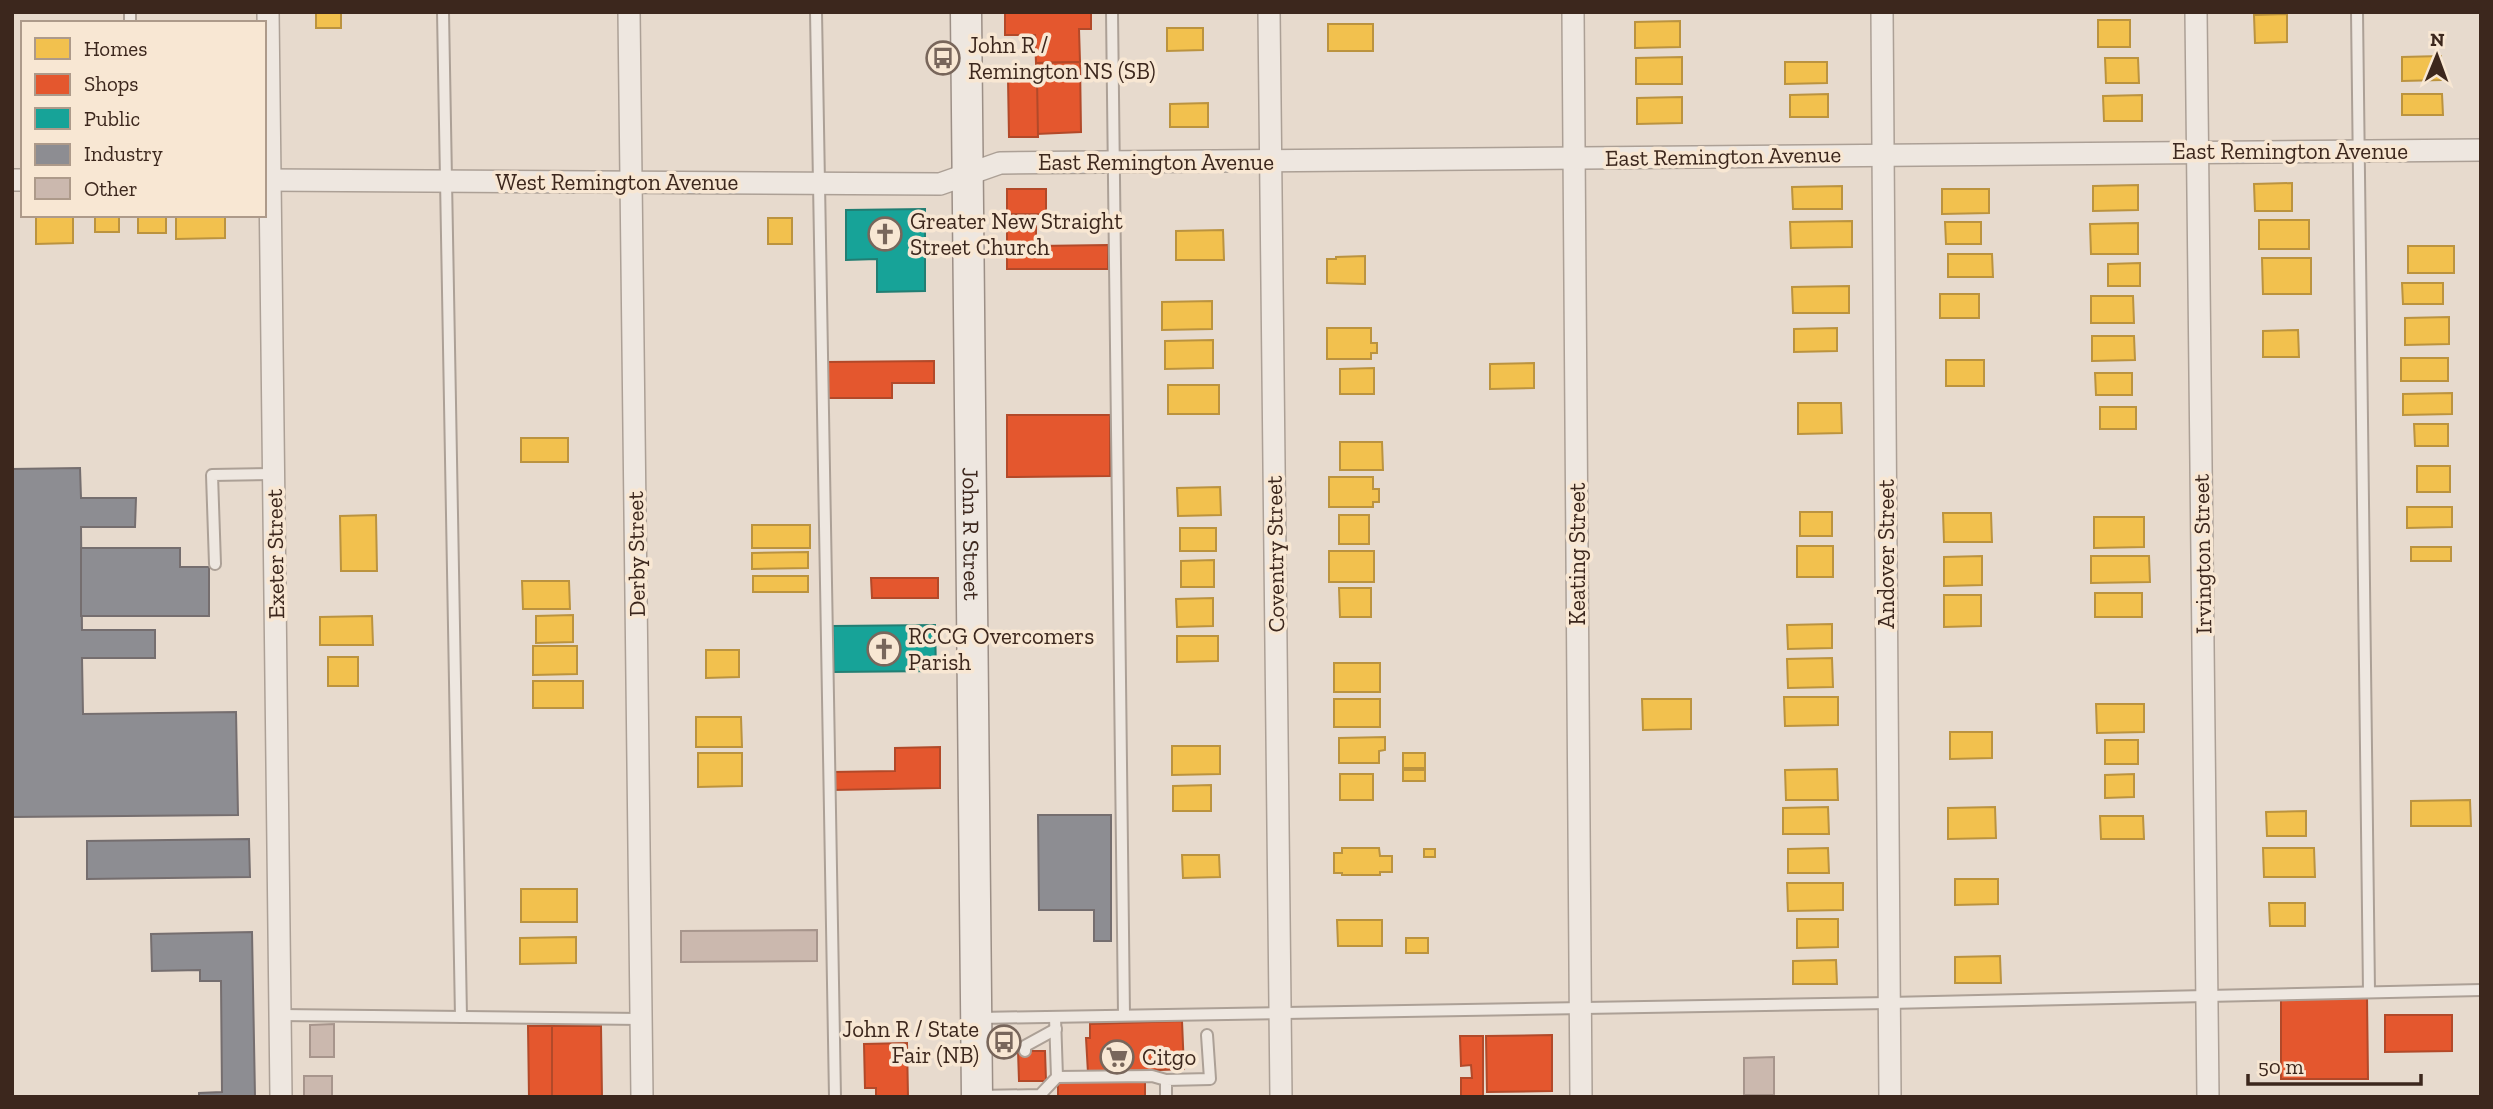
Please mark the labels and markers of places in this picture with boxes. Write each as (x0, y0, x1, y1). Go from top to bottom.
place label: John R / Remington NS (SB) (968, 31, 1156, 85)
bus stop icon: John R / Remington NS (SB) (924, 39, 962, 77)
place label: Greater New Straight Street Church (910, 207, 1123, 261)
church icon: Greater New Straight Street Church (866, 215, 904, 253)
place label: RCCG Overcomers Parish (908, 622, 1094, 676)
church icon: RCCG Overcomers Parish (865, 630, 903, 668)
place label: John R / State Fair (NB) (842, 1015, 979, 1069)
bus stop icon: John R / State Fair (NB) (985, 1023, 1023, 1061)
supermarket icon: Citgo (1098, 1038, 1136, 1076)
place label: Citgo (1142, 1043, 1196, 1071)

